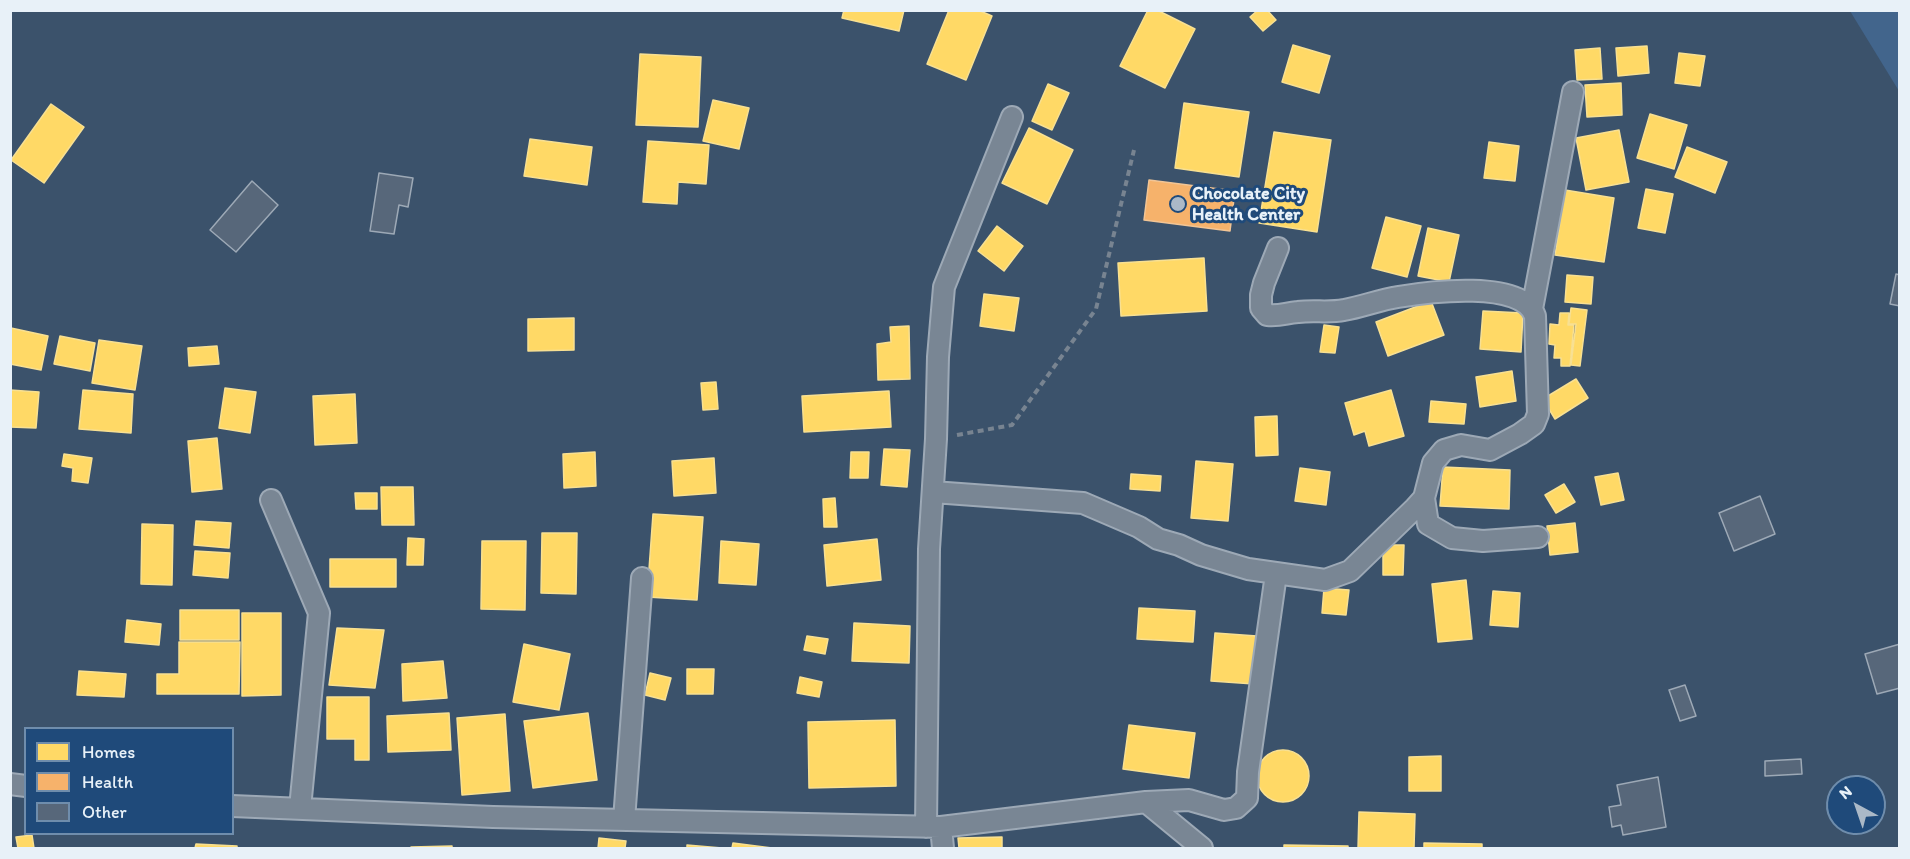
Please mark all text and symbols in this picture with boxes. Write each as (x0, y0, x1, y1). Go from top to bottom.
place label: Chocolate City Health Center (1192, 183, 1305, 226)
marker: Chocolate City Health Center (1169, 195, 1187, 213)
legend (24, 727, 234, 835)
text: Homes (82, 741, 135, 763)
text: Health (82, 771, 133, 793)
north arrow (1826, 775, 1886, 835)
text: N (1835, 782, 1856, 803)
text: Other (82, 801, 127, 823)

